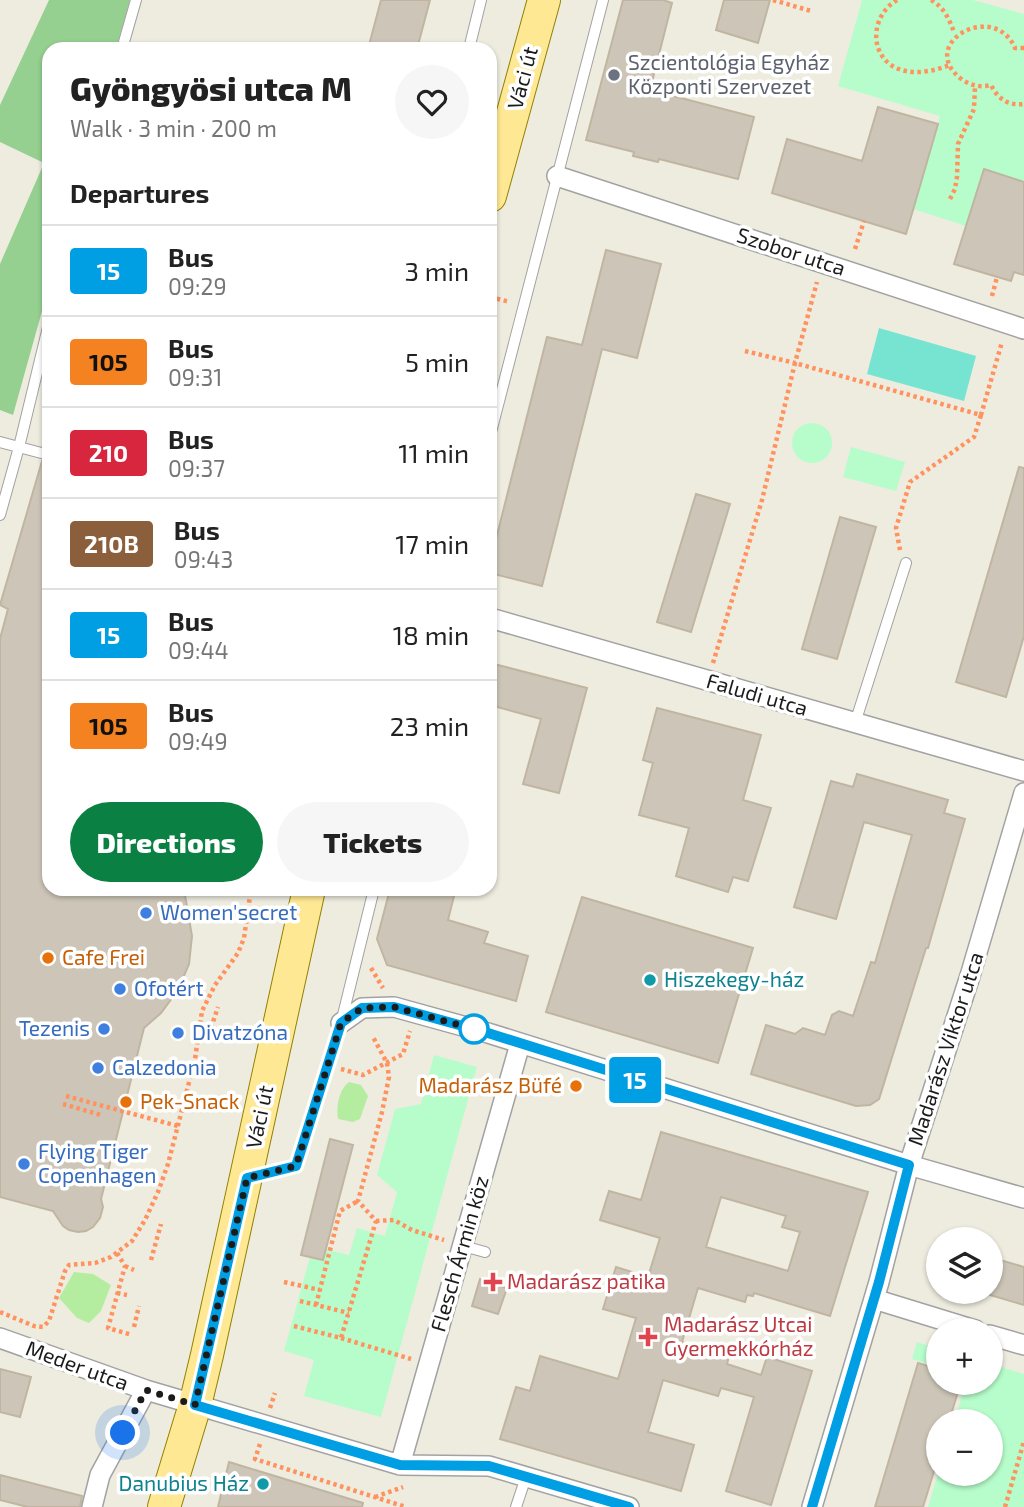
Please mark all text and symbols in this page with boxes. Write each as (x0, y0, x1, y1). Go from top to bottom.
street label: Váci út (501, 44, 542, 112)
place label: Szcientológia Egyház Központi Szervezet (628, 49, 830, 98)
button: heart (395, 65, 469, 139)
marker: Szcientológia Egyház Központi Szervezet (606, 67, 622, 83)
text: Gyöngyösi utca M (70, 68, 352, 108)
text: Walk · 3 min · 200 m (70, 114, 277, 142)
text: Departures (70, 177, 209, 208)
street label: Szobor utca (734, 221, 849, 280)
text: Bus (168, 241, 214, 272)
text: 3 min (404, 255, 469, 286)
text: 15 (97, 256, 120, 285)
text: 09:29 (168, 272, 227, 300)
text: Bus (168, 332, 214, 363)
text: 5 min (405, 346, 469, 377)
text: 105 (89, 347, 128, 376)
text: 09:31 (168, 363, 222, 391)
text: Bus (168, 423, 214, 454)
text: 11 min (398, 437, 469, 468)
text: 210 (89, 438, 128, 467)
text: 09:37 (168, 454, 225, 482)
text: Bus (174, 514, 220, 545)
text: 17 min (395, 528, 469, 559)
text: 210B (84, 529, 139, 558)
text: 09:43 (174, 545, 233, 573)
text: Bus (168, 605, 214, 636)
text: 18 min (393, 619, 469, 650)
text: 15 (97, 620, 120, 649)
text: 09:44 (168, 636, 229, 664)
street label: Faludi utca (704, 667, 811, 720)
text: Bus (168, 696, 214, 727)
text: 23 min (390, 710, 469, 741)
text: 105 (89, 711, 128, 740)
text: 09:49 (168, 727, 228, 755)
button: Directions (70, 802, 263, 882)
button: Tickets (277, 802, 469, 882)
place label: Women'secret (160, 899, 297, 924)
marker: Women'secret (138, 905, 154, 921)
place label: Cafe Frei (62, 944, 145, 969)
street label: Madarász Viktor utca (901, 949, 988, 1148)
marker: Cafe Frei (40, 950, 56, 966)
place label: Hiszekegy-ház (664, 966, 804, 991)
marker: Hiszekegy-ház (642, 972, 658, 988)
place label: Ofotért (134, 975, 203, 1000)
marker: Ofotért (112, 981, 128, 997)
unlabelled marker (459, 1014, 489, 1044)
place label: Tezenis (19, 1015, 90, 1040)
place label: Divatzóna (192, 1019, 288, 1044)
marker: Tezenis (96, 1021, 112, 1037)
marker: Divatzóna (170, 1025, 186, 1041)
place label: Calzedonia (112, 1054, 217, 1079)
line badge: 15 (604, 1057, 666, 1103)
marker: Calzedonia (90, 1060, 106, 1076)
text: 15 (623, 1065, 647, 1094)
place label: Madarász Büfé (418, 1072, 562, 1097)
marker: Madarász Büfé (568, 1078, 584, 1094)
street label: Váci út (240, 1083, 277, 1151)
place label: Pek-Snack (140, 1088, 240, 1113)
marker: Pek-Snack (118, 1094, 134, 1110)
place label: Flying Tiger Copenhagen (38, 1138, 156, 1187)
marker: Flying Tiger Copenhagen (16, 1156, 32, 1172)
street label: Flesch Ármin köz (424, 1173, 493, 1334)
map controls (926, 1227, 1003, 1486)
button: layers (926, 1227, 1003, 1304)
place label: Madarász patika (507, 1268, 666, 1293)
marker: Madarász patika (485, 1274, 501, 1290)
place label: Madarász Utcai Gyermekkórház (664, 1311, 813, 1360)
button: + (926, 1318, 1003, 1395)
marker: Madarász Utcai Gyermekkórház (638, 1327, 658, 1347)
street label: Meder utca (23, 1334, 132, 1395)
button: − (926, 1409, 1003, 1486)
your location (105, 1415, 140, 1450)
place label: Danubius Ház (119, 1470, 249, 1495)
marker: Danubius Ház (255, 1476, 271, 1492)

